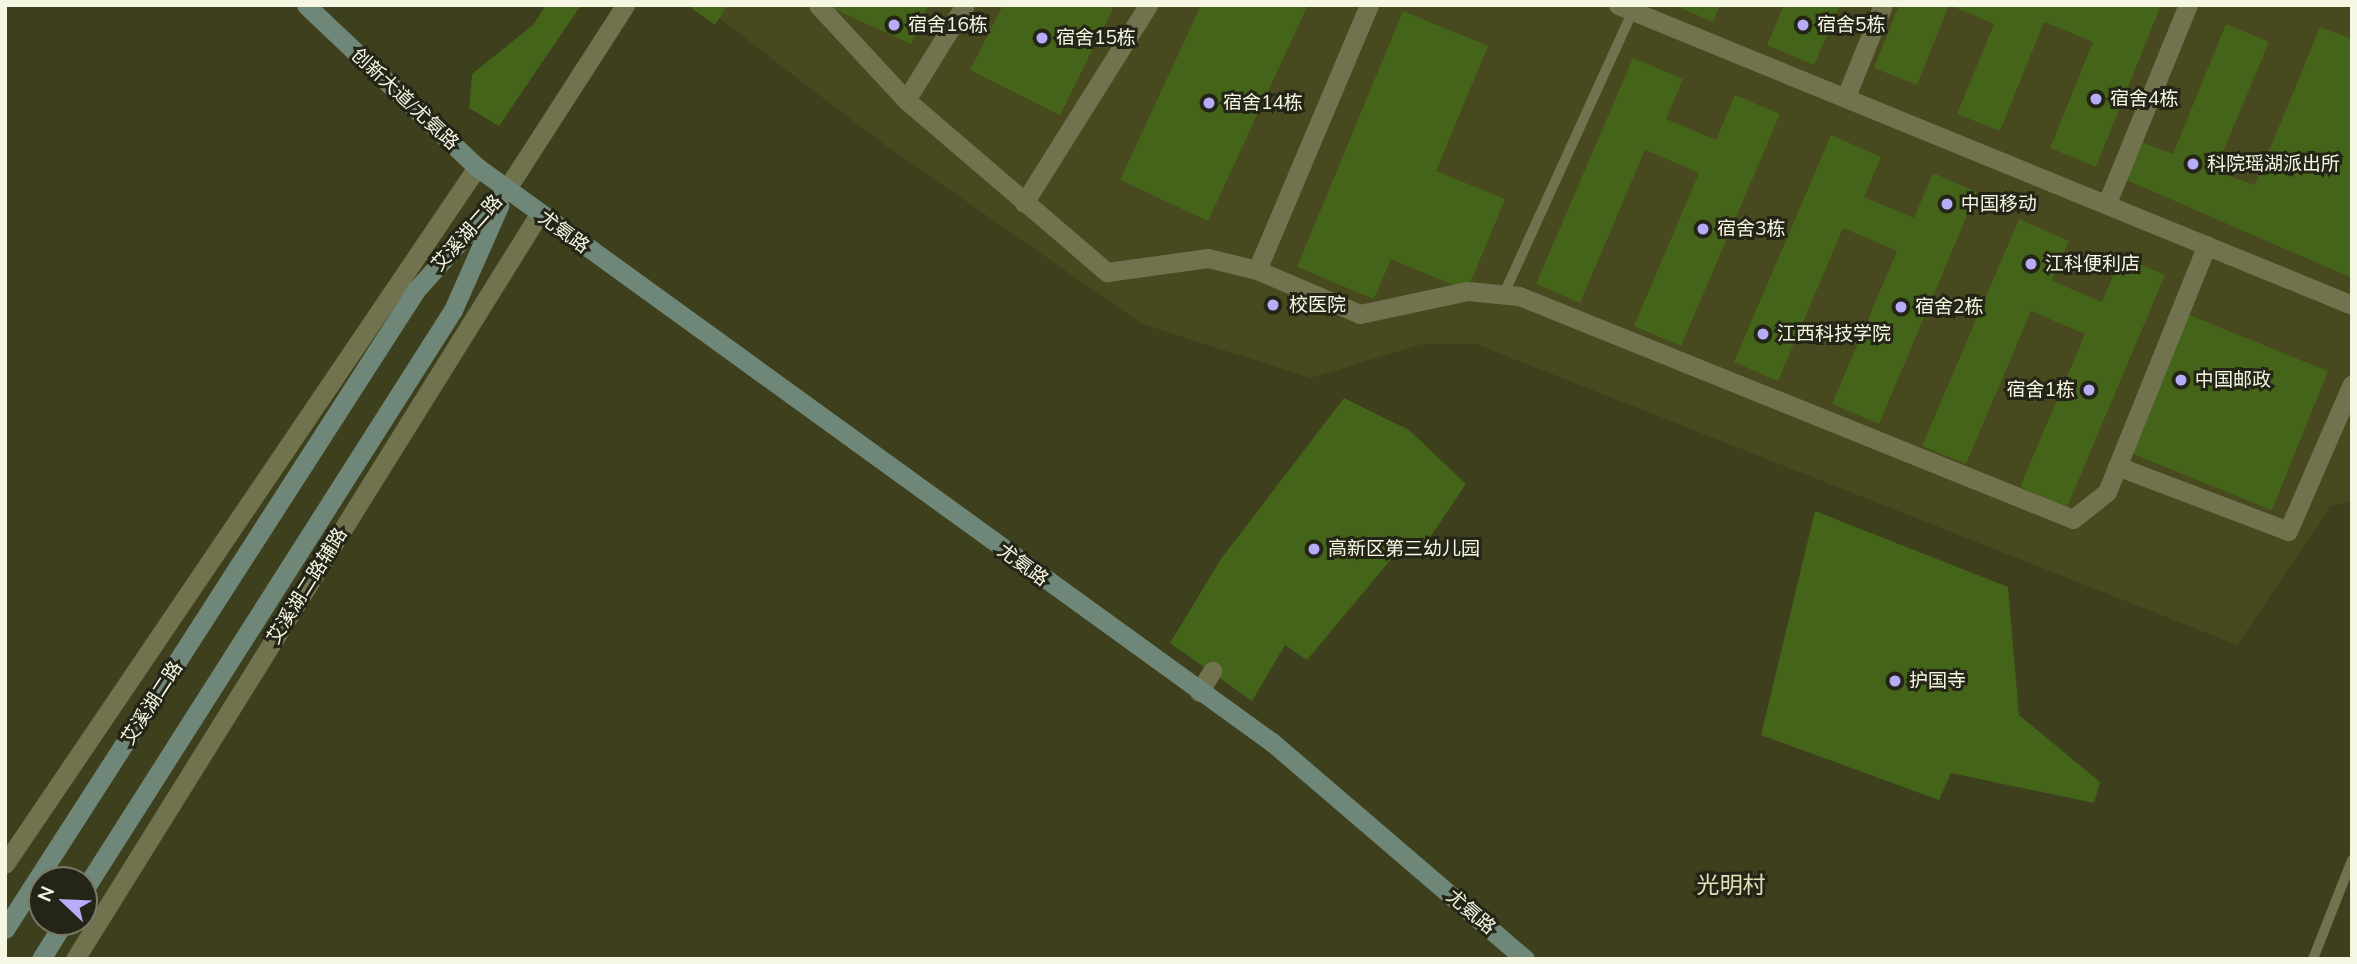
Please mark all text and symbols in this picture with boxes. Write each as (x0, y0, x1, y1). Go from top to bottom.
place label: 宿舍16栋 (908, 14, 988, 36)
place label: 宿舍5栋 (1817, 14, 1885, 36)
marker: 宿舍16栋 (886, 17, 902, 33)
marker: 宿舍5栋 (1795, 17, 1811, 33)
place label: 宿舍15栋 (1056, 27, 1136, 49)
marker: 宿舍15栋 (1034, 30, 1050, 46)
street label: 创新大道/尤氨路 (347, 43, 463, 155)
place label: 宿舍4栋 (2110, 88, 2178, 110)
marker: 宿舍4栋 (2088, 91, 2104, 107)
place label: 宿舍14栋 (1223, 92, 1303, 114)
marker: 宿舍14栋 (1201, 95, 1217, 111)
place label: 科院瑶湖派出所 (2207, 153, 2340, 175)
marker: 科院瑶湖派出所 (2185, 156, 2201, 172)
street label: 艾溪湖二路 (427, 190, 507, 276)
place label: 中国移动 (1961, 193, 2037, 215)
marker: 中国移动 (1939, 196, 1955, 212)
street label: 尤氨路 (534, 206, 594, 258)
place label: 宿舍3栋 (1717, 218, 1785, 240)
marker: 宿舍3栋 (1695, 221, 1711, 237)
place label: 江科便利店 (2045, 253, 2140, 275)
marker: 江科便利店 (2023, 256, 2039, 272)
place label: 校医院 (1289, 294, 1346, 316)
marker: 校医院 (1263, 295, 1283, 315)
place label: 宿舍2栋 (1915, 296, 1983, 318)
marker: 宿舍2栋 (1893, 299, 1909, 315)
place label: 江西科技学院 (1777, 323, 1891, 345)
marker: 江西科技学院 (1755, 326, 1771, 342)
place label: 中国邮政 (2195, 369, 2271, 391)
marker: 中国邮政 (2173, 372, 2189, 388)
place label: 宿舍1栋 (2007, 379, 2075, 401)
marker: 宿舍1栋 (2081, 382, 2097, 398)
street label: 艾溪湖二路辅路 (262, 524, 352, 648)
place label: 高新区第三幼儿园 (1328, 538, 1480, 560)
street label: 尤氨路 (993, 539, 1053, 591)
marker: 高新区第三幼儿园 (1306, 541, 1322, 557)
street label: 艾溪湖二路 (117, 657, 187, 749)
place label: 护国寺 (1909, 670, 1966, 692)
marker: 护国寺 (1887, 673, 1903, 689)
north arrow (28, 866, 98, 936)
district label: 光明村 (1697, 871, 1765, 899)
text: N (32, 882, 59, 905)
street label: 尤氨路 (1442, 885, 1500, 939)

